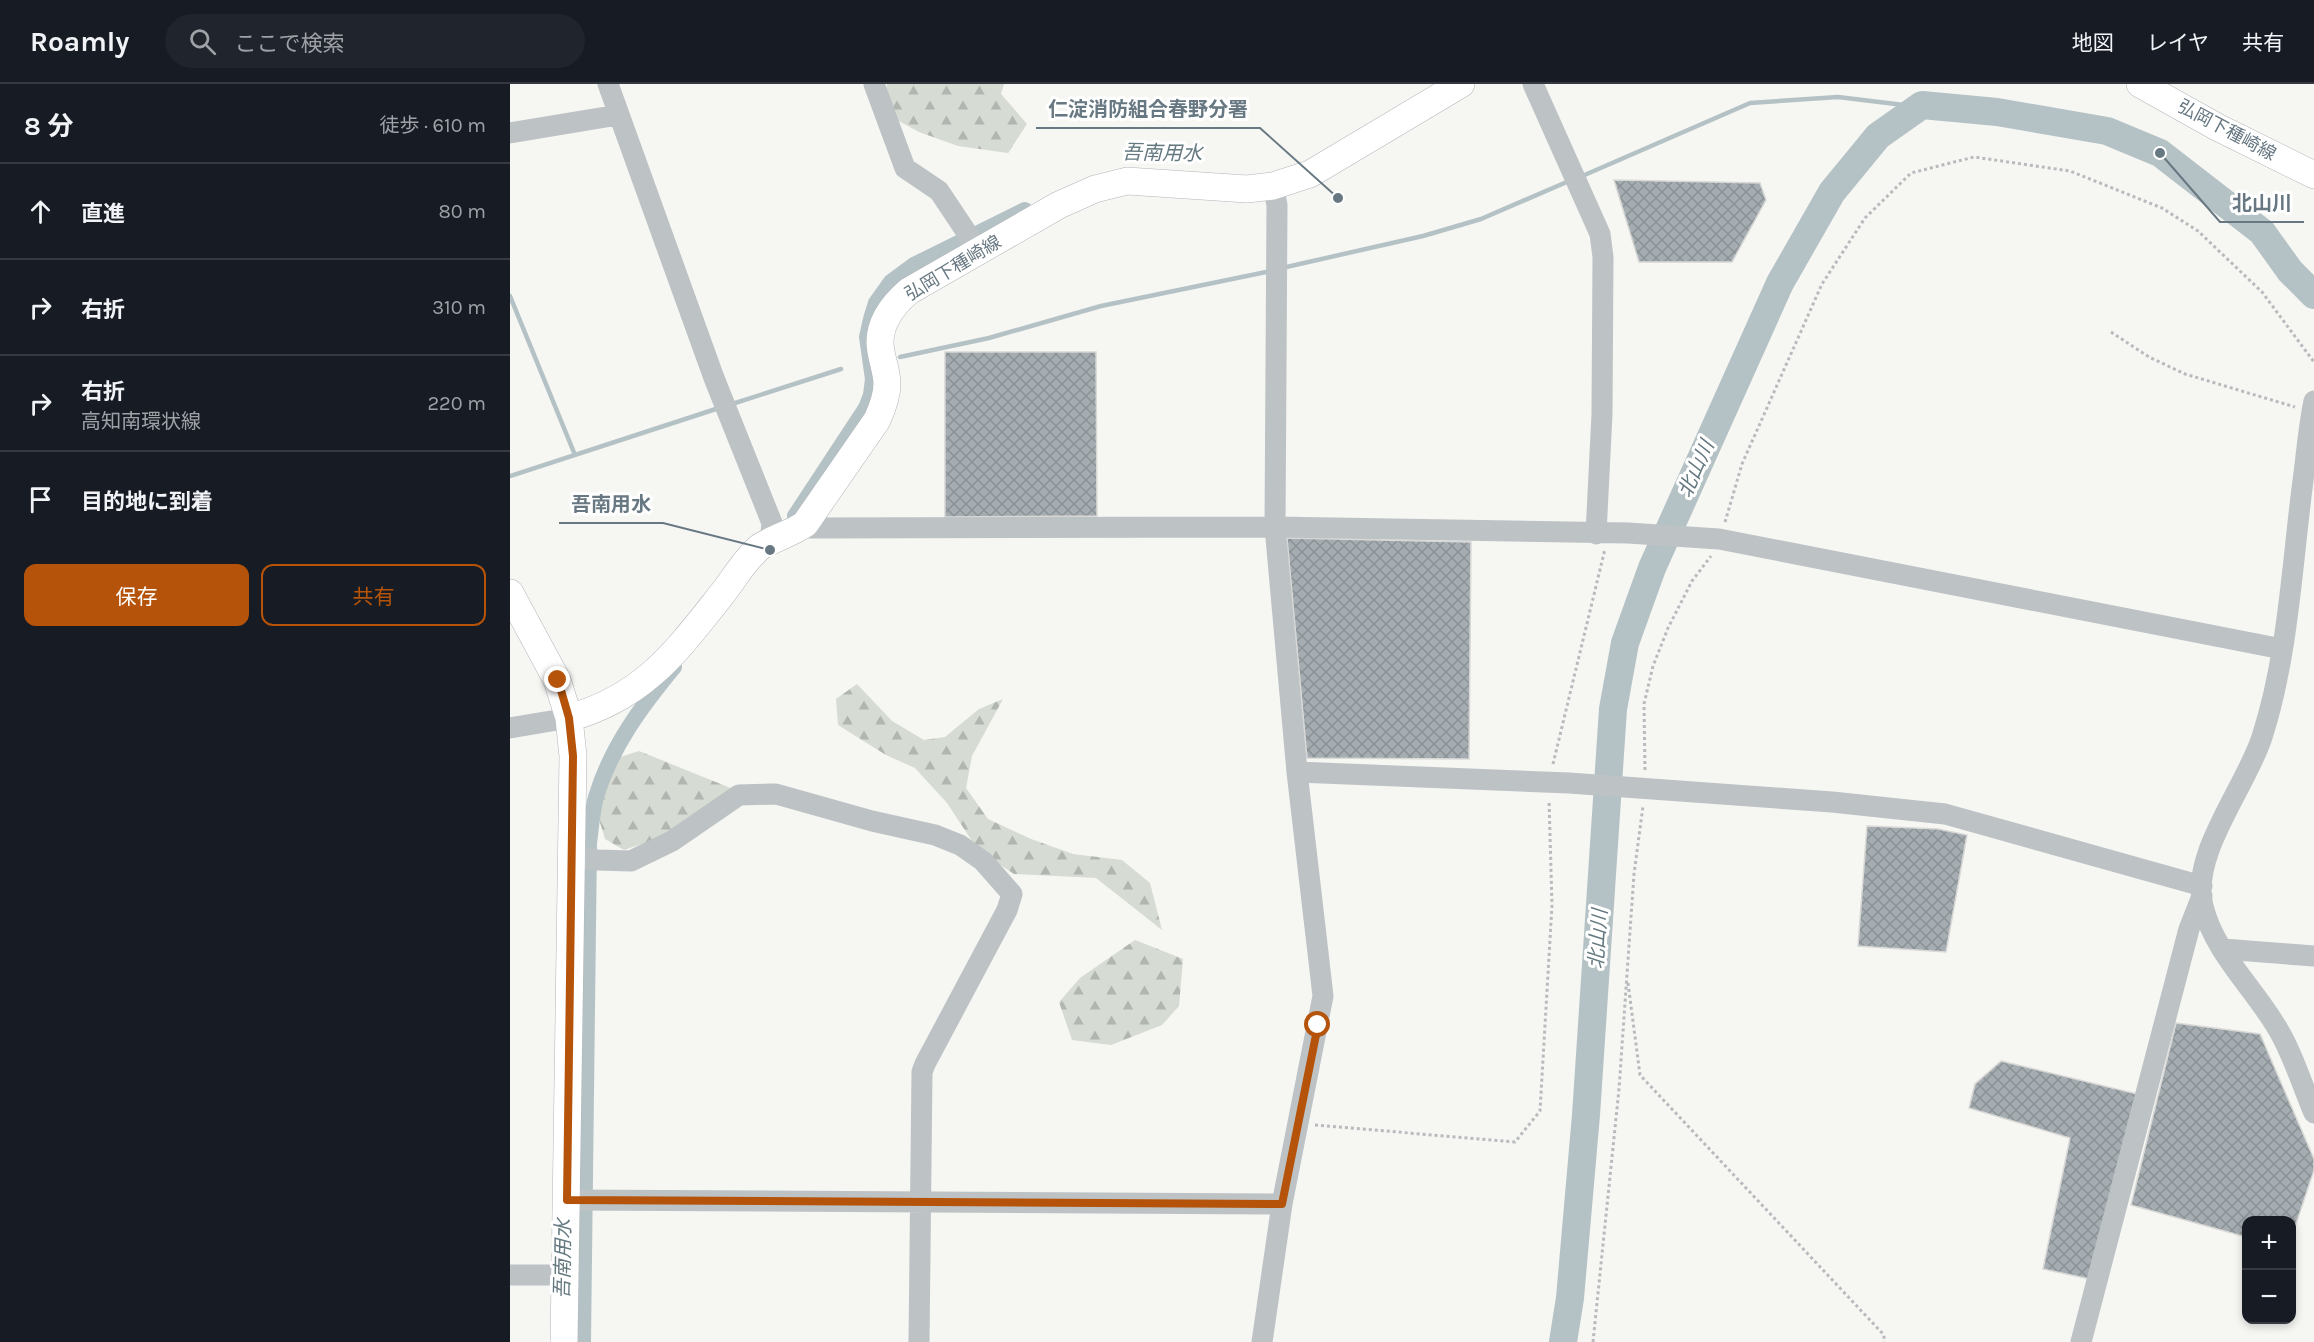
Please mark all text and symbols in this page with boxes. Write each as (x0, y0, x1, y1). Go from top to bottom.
search box (165, 14, 585, 68)
text: Roamly (30, 25, 129, 58)
icon: search (186, 25, 219, 58)
text: ここで検索 (234, 31, 344, 57)
text: 地図 (2072, 31, 2114, 55)
text: レイヤ (2147, 31, 2209, 55)
text: 共有 (2242, 31, 2284, 55)
callout: 仁淀消防組合春野分署 (1036, 90, 1260, 128)
street label: 弘岡下種崎線 (2174, 95, 2280, 165)
text: 仁淀消防組合春野分署 (1048, 98, 1248, 121)
text: 8 分 (24, 111, 73, 142)
text: 徒歩 · 610 m (380, 114, 486, 137)
water label: 吾南用水 (1122, 141, 1204, 165)
callout: 北山川 (2220, 184, 2304, 222)
text: 北山川 (2232, 192, 2292, 215)
icon: ahead (24, 195, 57, 228)
text: 80 m (438, 200, 486, 223)
text: 直進 (81, 201, 125, 227)
street label: 弘岡下種崎線 (901, 231, 1005, 305)
icon: right (24, 291, 57, 324)
text: 310 m (432, 296, 486, 319)
text: 右折 (81, 297, 125, 323)
text: 右折 (81, 379, 125, 405)
icon: right (24, 387, 57, 420)
text: 220 m (427, 392, 486, 415)
text: 高知南環状線 (81, 410, 201, 433)
water label: 北山川 (1673, 435, 1720, 501)
icon: arrive (24, 483, 57, 516)
callout: 吾南用水 (559, 485, 663, 523)
text: 目的地に到着 (81, 489, 213, 515)
text: 吾南用水 (571, 493, 651, 516)
button: 保存 (24, 564, 249, 626)
button: 共有 (261, 564, 486, 626)
route end (544, 666, 570, 692)
water label: 北山川 (1584, 906, 1612, 970)
route start (1304, 1011, 1330, 1037)
map controls (2242, 1216, 2296, 1324)
button: + (2242, 1216, 2296, 1270)
water label: 吾南用水 (551, 1217, 575, 1299)
button: − (2242, 1270, 2296, 1324)

